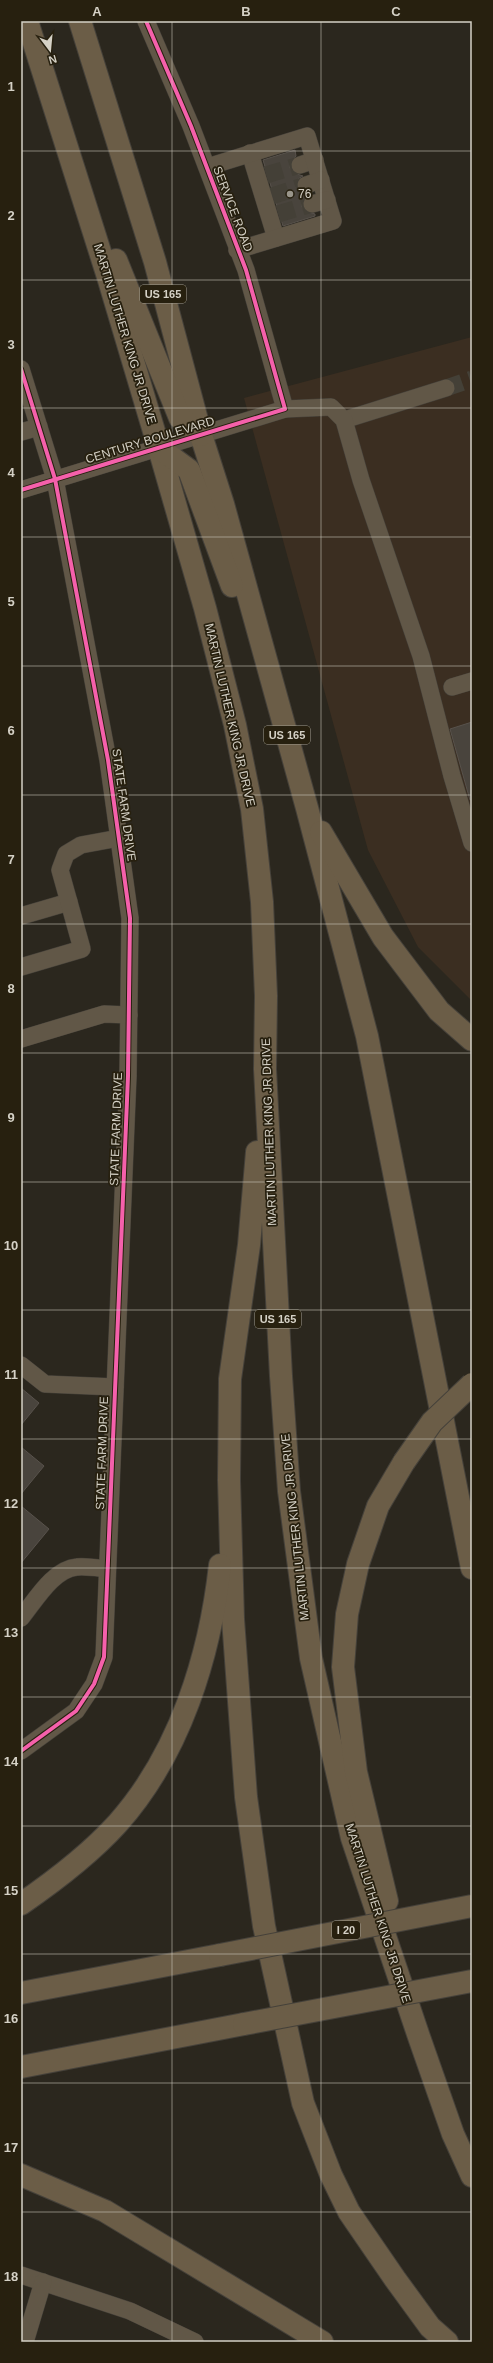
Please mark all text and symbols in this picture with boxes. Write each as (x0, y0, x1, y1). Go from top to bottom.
text: A (92, 4, 102, 19)
text: B (241, 4, 251, 19)
text: C (391, 4, 401, 19)
north arrow (30, 30, 70, 70)
text: N (47, 53, 58, 66)
text: 1 (7, 79, 15, 94)
street label: SERVICE ROAD (210, 164, 256, 254)
place label: 76 (298, 187, 312, 201)
marker: 76 (285, 189, 295, 199)
text: 2 (7, 208, 15, 223)
street label: MARTIN LUTHER KING JR DRIVE (91, 242, 159, 426)
road number: US 165 (140, 285, 186, 303)
text: 3 (7, 337, 15, 352)
street label: CENTURY BOULEVARD (84, 414, 216, 466)
text: 4 (7, 465, 15, 480)
text: 5 (7, 594, 15, 609)
street label: MARTIN LUTHER KING JR DRIVE (202, 622, 258, 808)
text: 6 (7, 723, 15, 738)
road number: US 165 (264, 726, 310, 744)
street label: STATE FARM DRIVE (109, 748, 139, 862)
text: 7 (7, 852, 15, 867)
text: 8 (7, 981, 15, 996)
street label: MARTIN LUTHER KING JR DRIVE (259, 1038, 279, 1226)
street label: STATE FARM DRIVE (107, 1072, 125, 1186)
text: 9 (7, 1110, 15, 1125)
text: 10 (4, 1238, 18, 1253)
road number: US 165 (255, 1310, 301, 1328)
text: 11 (4, 1367, 18, 1382)
street label: STATE FARM DRIVE (93, 1396, 111, 1510)
street label: MARTIN LUTHER KING JR DRIVE (278, 1433, 312, 1621)
text: 12 (4, 1496, 18, 1511)
text: 13 (4, 1625, 18, 1640)
text: 14 (4, 1754, 19, 1769)
street label: MARTIN LUTHER KING JR DRIVE (342, 1822, 414, 2004)
text: 15 (4, 1883, 18, 1898)
road number: I 20 (332, 1921, 360, 1939)
text: 16 (4, 2011, 18, 2026)
text: 17 (4, 2140, 18, 2155)
text: 18 (4, 2269, 18, 2284)

